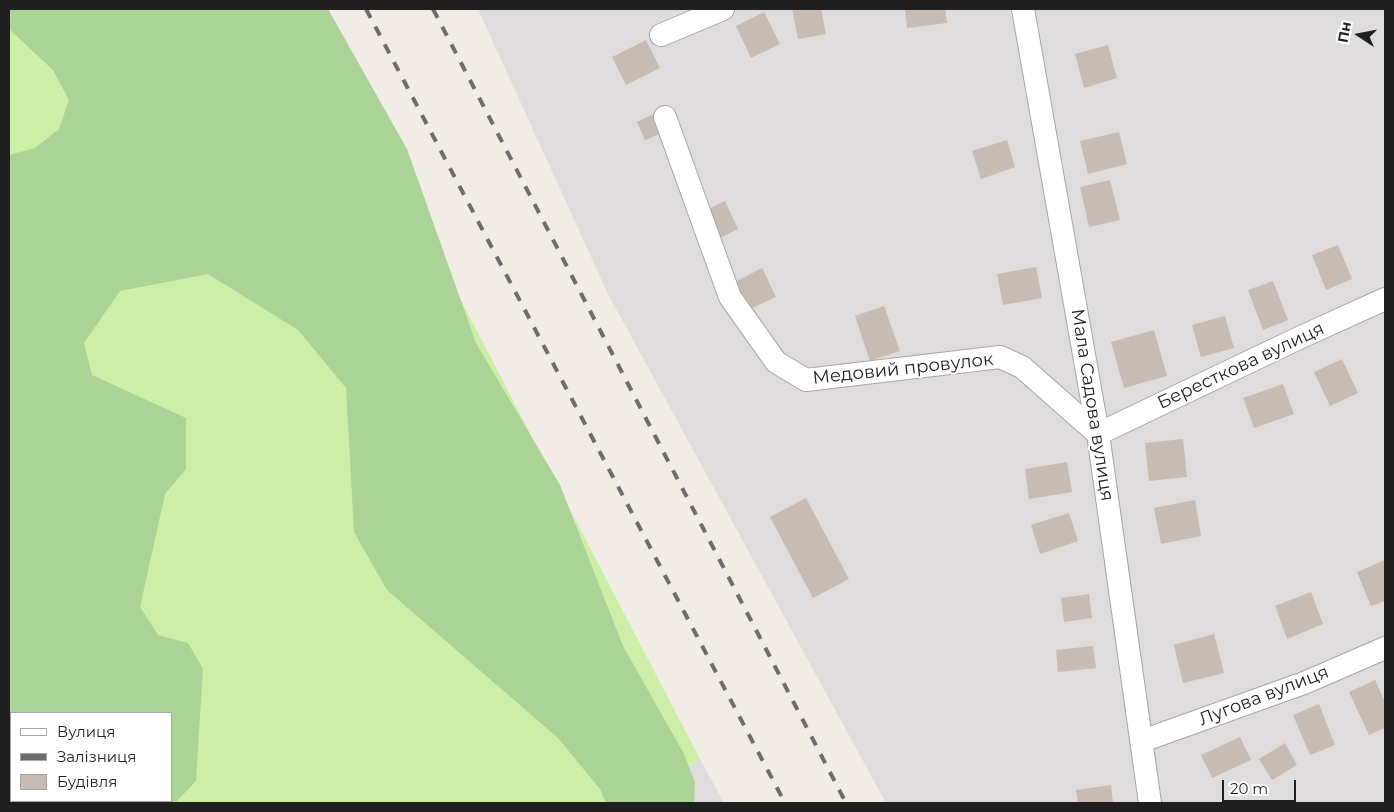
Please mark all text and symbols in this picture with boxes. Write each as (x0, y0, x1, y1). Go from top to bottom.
north arrow (1334, 10, 1384, 60)
text: Пн (1333, 20, 1355, 44)
street label: Мала Садова вулиця (1066, 307, 1118, 503)
street label: Бересткова вулиця (1154, 318, 1328, 414)
street label: Медовий провулок (812, 349, 994, 389)
street label: Лугова вулиця (1196, 661, 1332, 731)
legend (10, 712, 172, 802)
text: Вулиця (57, 722, 115, 741)
text: Залізниця (57, 747, 136, 766)
scale bar (1224, 770, 1298, 802)
text: Будівля (57, 772, 117, 791)
text: 20 m (1230, 779, 1268, 798)

